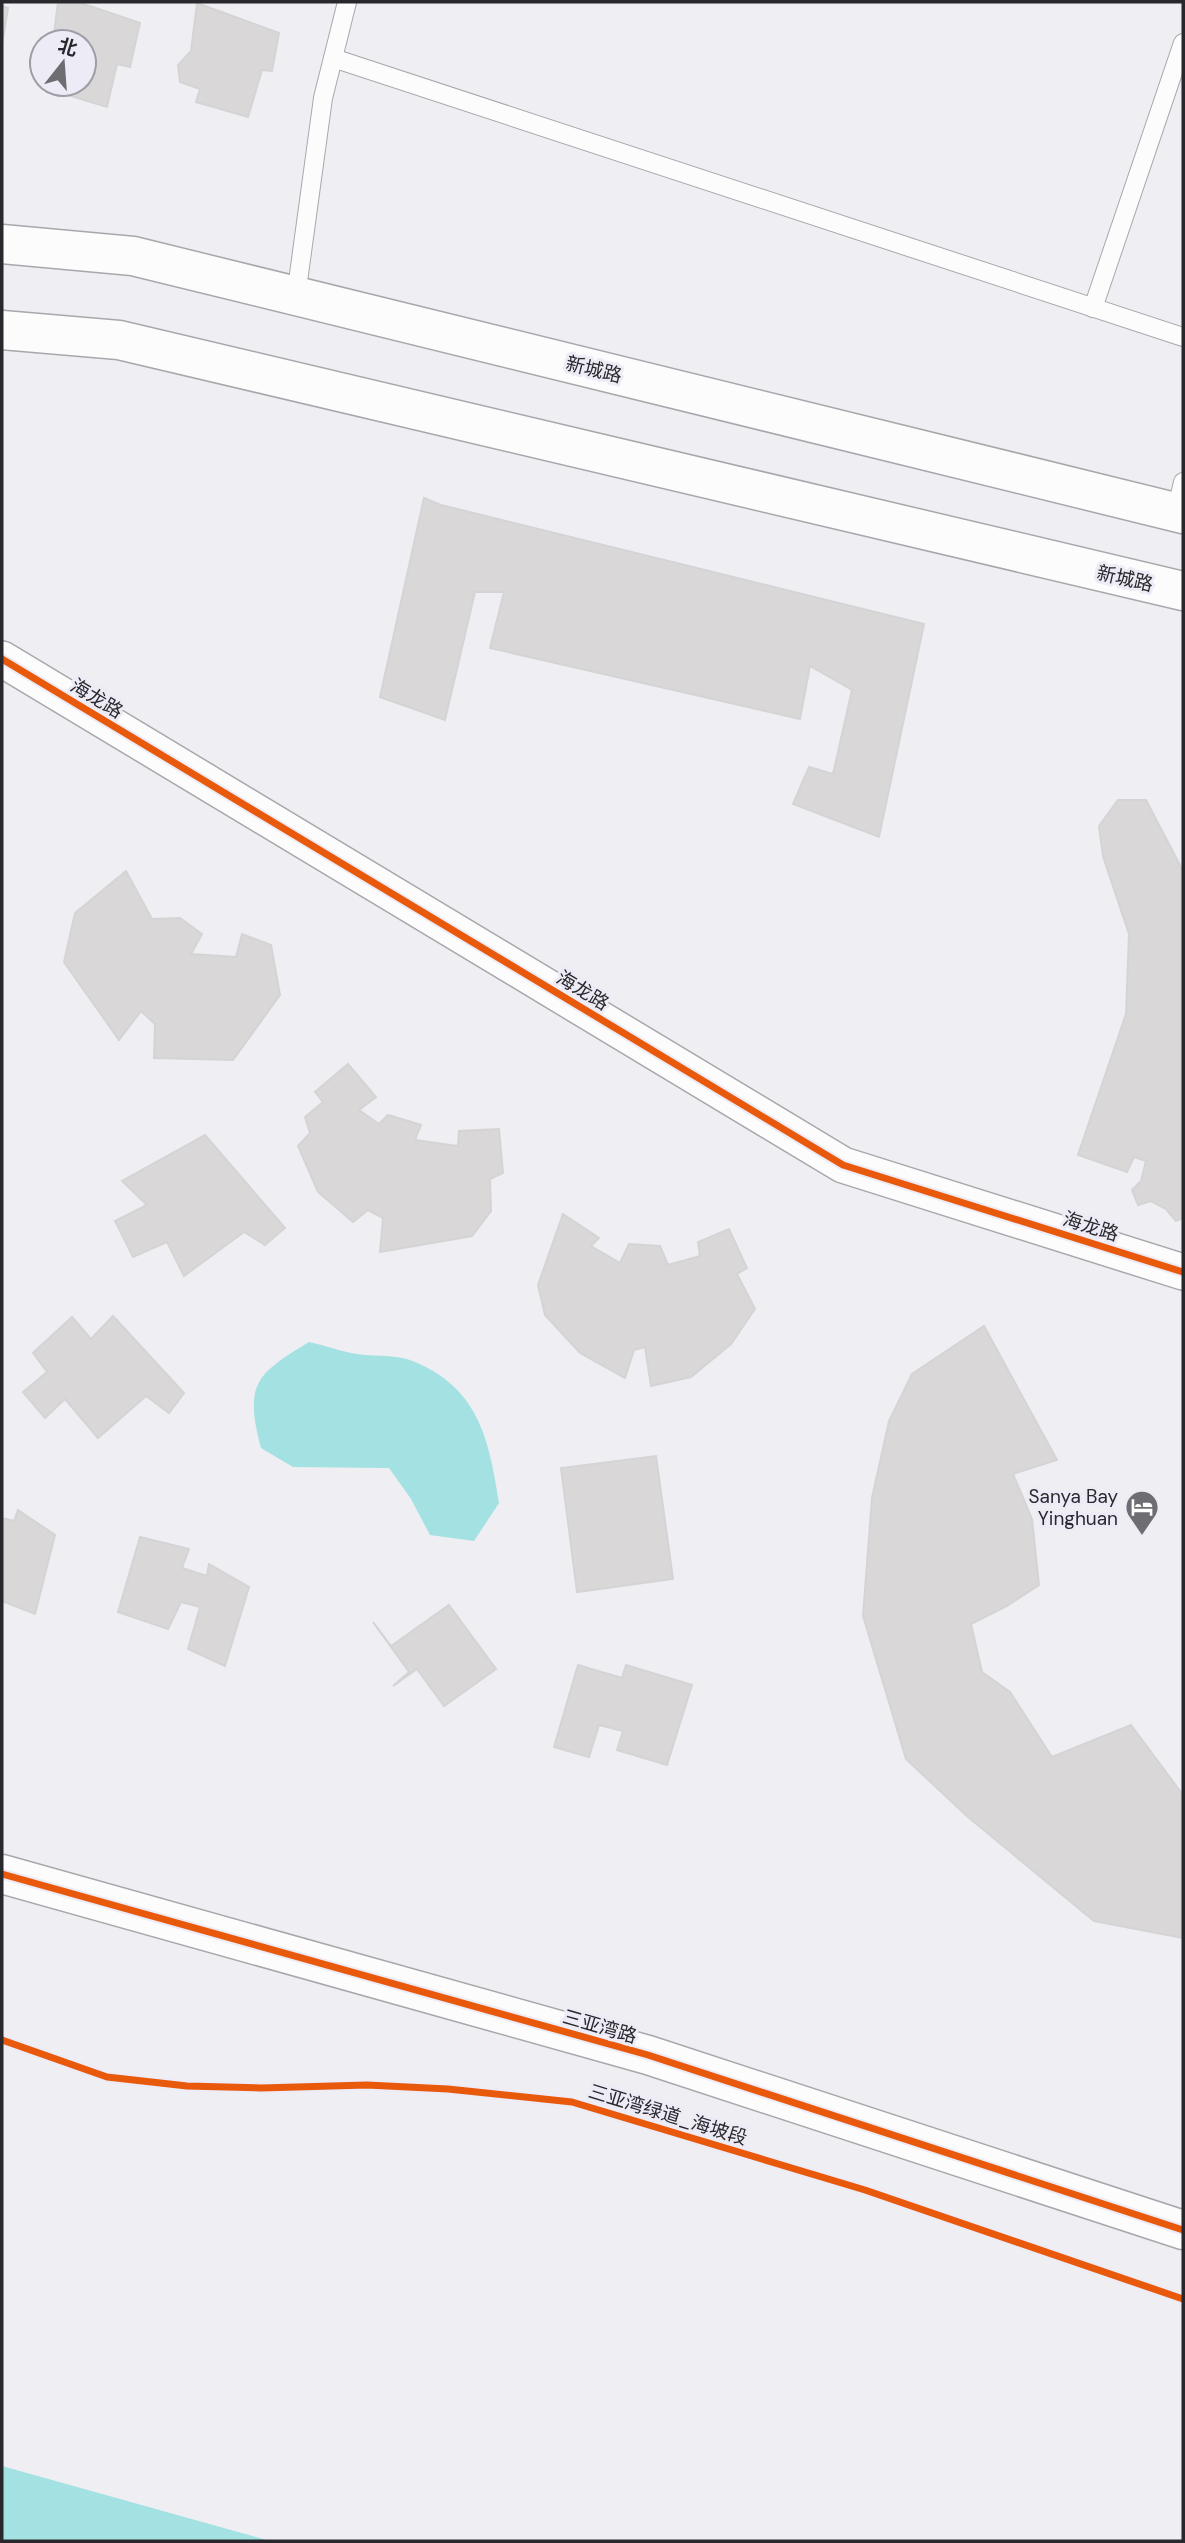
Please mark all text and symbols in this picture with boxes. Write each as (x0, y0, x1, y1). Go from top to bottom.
north arrow (28, 28, 98, 98)
text: 北 (55, 32, 81, 62)
street label: 新城路 (563, 350, 625, 389)
street label: 新城路 (1094, 560, 1155, 597)
street label: 海龙路 (66, 673, 128, 724)
street label: 海龙路 (552, 965, 614, 1016)
street label: 海龙路 (1060, 1206, 1122, 1247)
place label: Sanya Bay Yinghuan (1029, 1484, 1118, 1531)
hotel icon: Sanya Bay Yinghuan (1123, 1488, 1161, 1537)
street label: 三亚湾路 (560, 2004, 640, 2049)
street label: 三亚湾绿道_海坡段 (586, 2078, 750, 2150)

